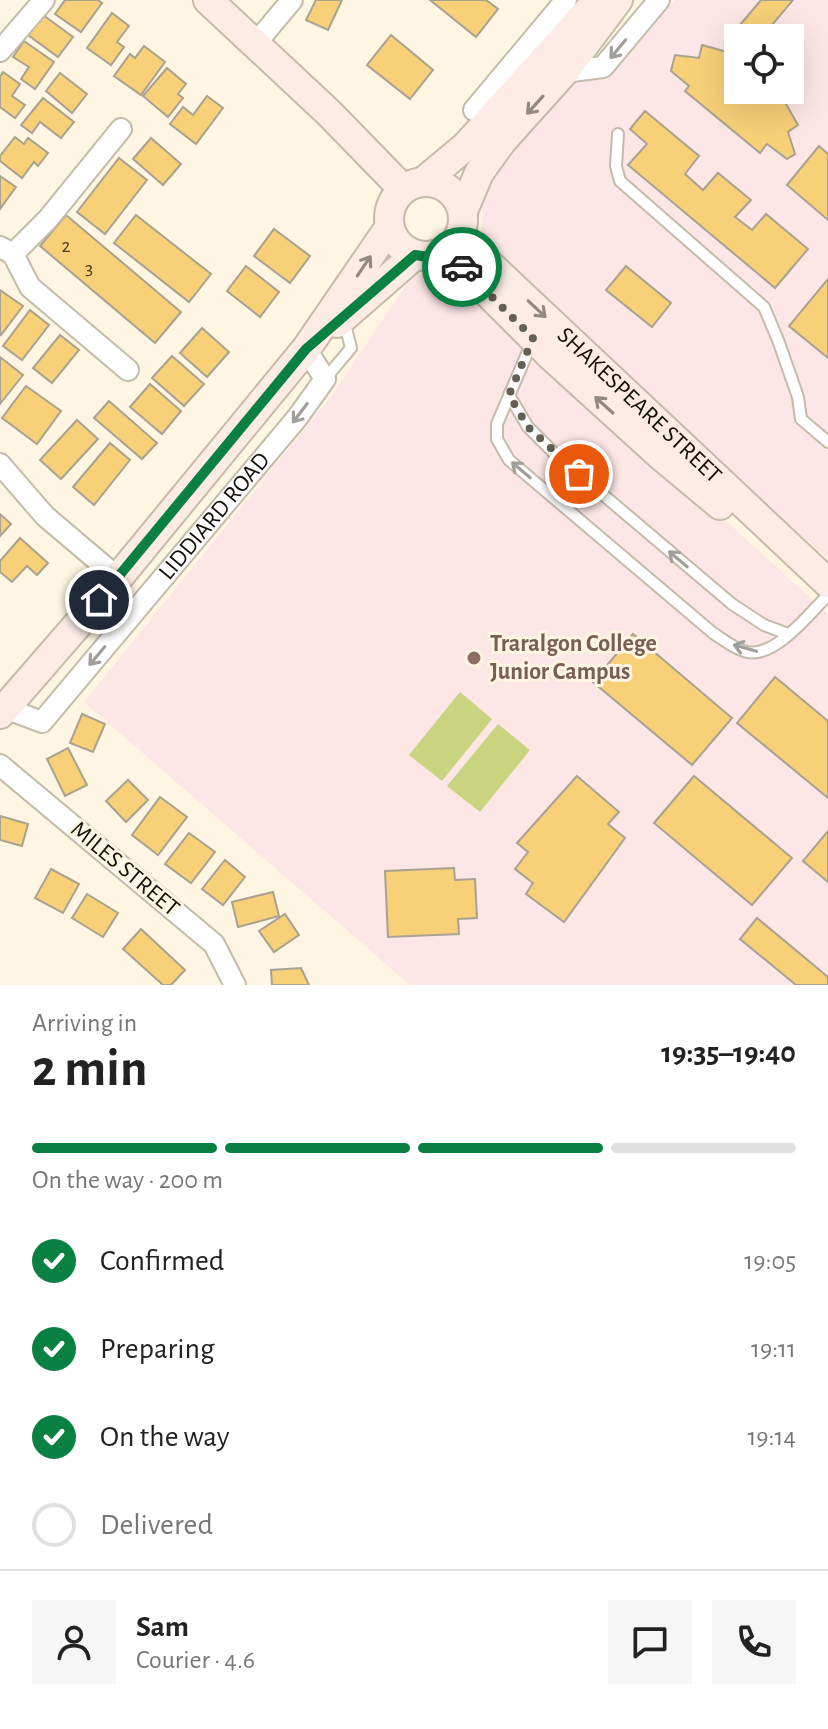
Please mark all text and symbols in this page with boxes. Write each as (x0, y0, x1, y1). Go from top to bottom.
map controls (724, 24, 804, 104)
button: locate (724, 24, 804, 104)
one-way arrow (609, 38, 627, 58)
one-way arrow (525, 95, 544, 115)
courier (422, 227, 502, 307)
house number: 2 (61, 236, 71, 256)
icon: car (440, 245, 484, 289)
one-way arrow (356, 255, 372, 277)
house number: 3 (85, 258, 93, 278)
one-way arrow (527, 300, 547, 319)
street label: SHAKESPEARE STREET (553, 323, 726, 488)
one-way arrow (594, 395, 614, 414)
one-way arrow (292, 402, 309, 423)
pin (545, 440, 613, 508)
street label: LIDDIARD ROAD (155, 448, 274, 585)
icon: bag (557, 452, 601, 496)
one-way arrow (511, 461, 531, 479)
one-way arrow (669, 550, 689, 568)
pin (65, 566, 133, 634)
icon: home (77, 578, 121, 622)
place label: Traralgon College Junior Campus (490, 632, 657, 684)
one-way arrow (732, 640, 758, 655)
one-way arrow (88, 645, 106, 666)
marker: Traralgon College Junior Campus (465, 649, 483, 667)
street label: MILES STREET (66, 817, 184, 921)
text: Arriving in (32, 1010, 137, 1036)
text: 19:35–19:40 (661, 1038, 796, 1068)
text: 2 min (32, 1043, 147, 1095)
text: On the way · 200 m (32, 1167, 223, 1193)
icon: check (32, 1239, 76, 1283)
text: Confirmed (100, 1246, 224, 1276)
text: 19:05 (744, 1248, 796, 1274)
icon: check (32, 1327, 76, 1371)
text: Preparing (100, 1334, 215, 1364)
text: 19:11 (751, 1336, 796, 1362)
icon: check (32, 1415, 76, 1459)
text: On the way (100, 1422, 229, 1452)
text: 19:14 (747, 1424, 796, 1450)
text: Delivered (100, 1510, 213, 1540)
button: person (32, 1600, 116, 1684)
button: chat (608, 1600, 692, 1684)
button: phone (712, 1600, 796, 1684)
text: Sam (136, 1612, 189, 1642)
text: Courier · 4.6 (136, 1647, 255, 1673)

